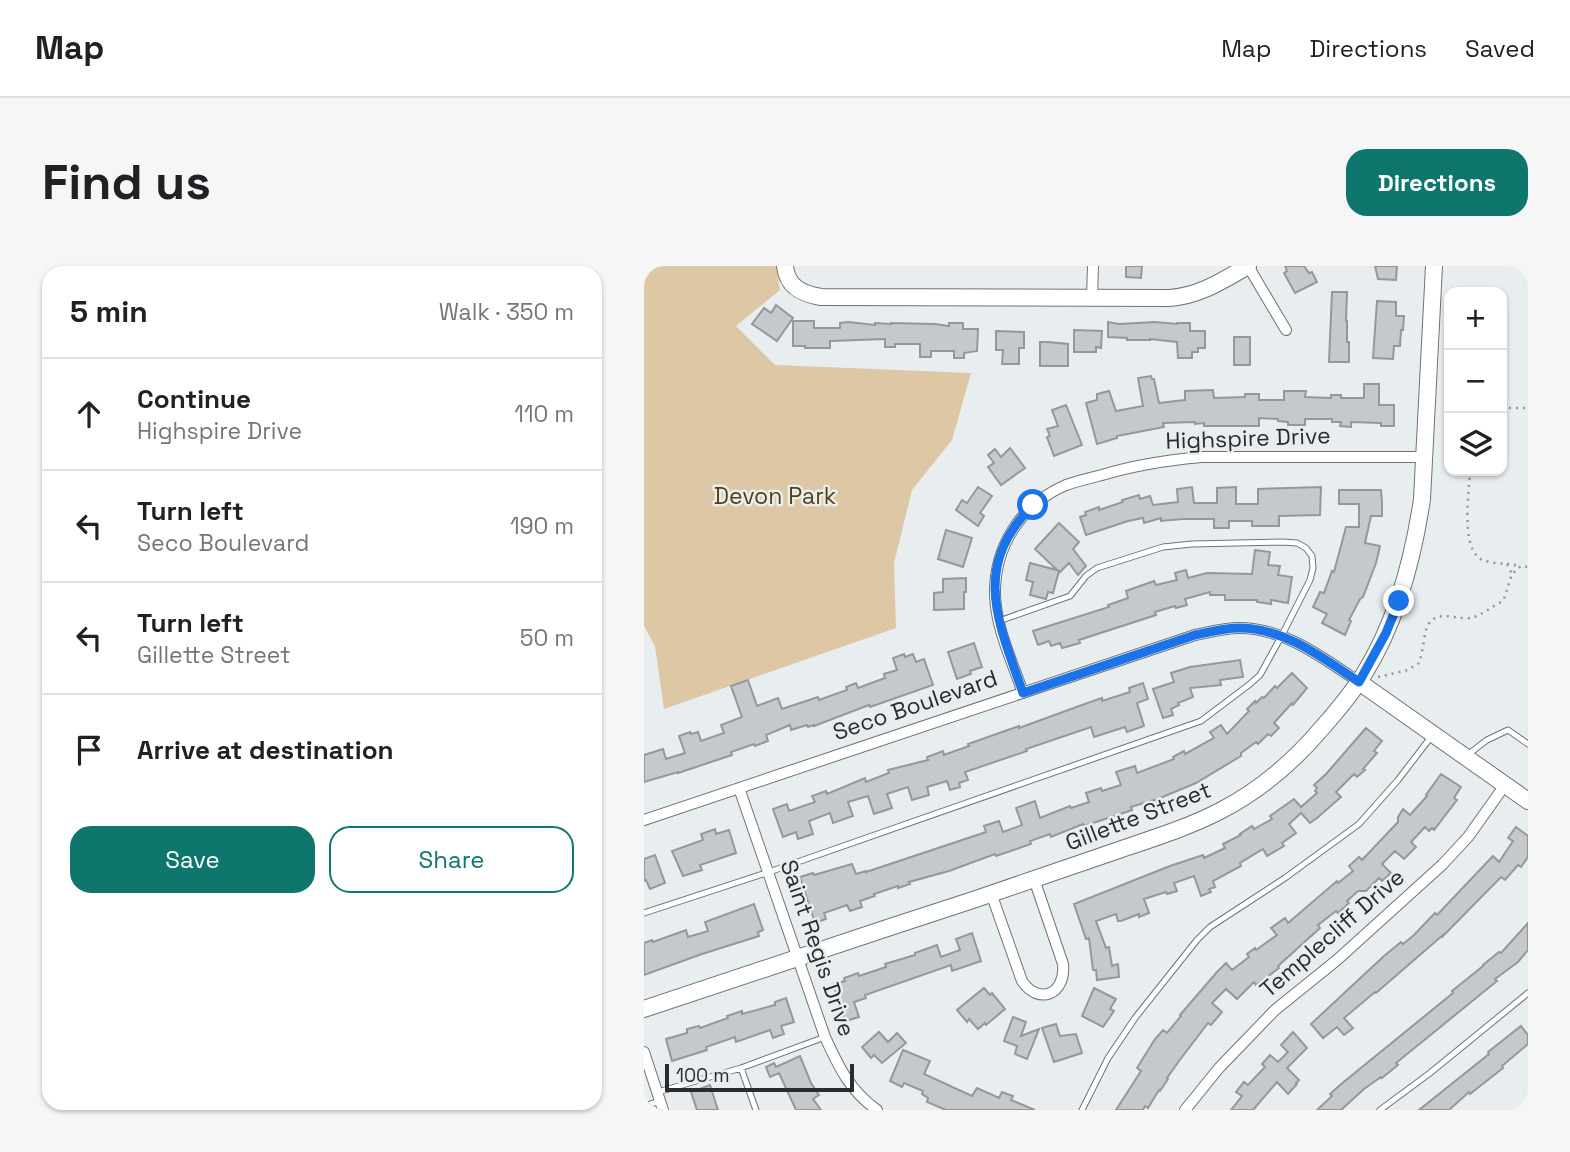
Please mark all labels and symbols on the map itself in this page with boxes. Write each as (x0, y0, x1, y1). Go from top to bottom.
street label: Highspire Drive (1165, 420, 1331, 456)
park label: Devon Park (714, 481, 836, 511)
route start (1017, 489, 1048, 520)
route end (1383, 585, 1414, 616)
street label: Seco Boulevard (829, 663, 1001, 747)
street label: Gillette Street (1061, 774, 1215, 858)
street label: Saint Regis Drive (774, 856, 862, 1040)
street label: Templecliff Drive (1253, 862, 1411, 1004)
scale bar (665, 1061, 854, 1093)

